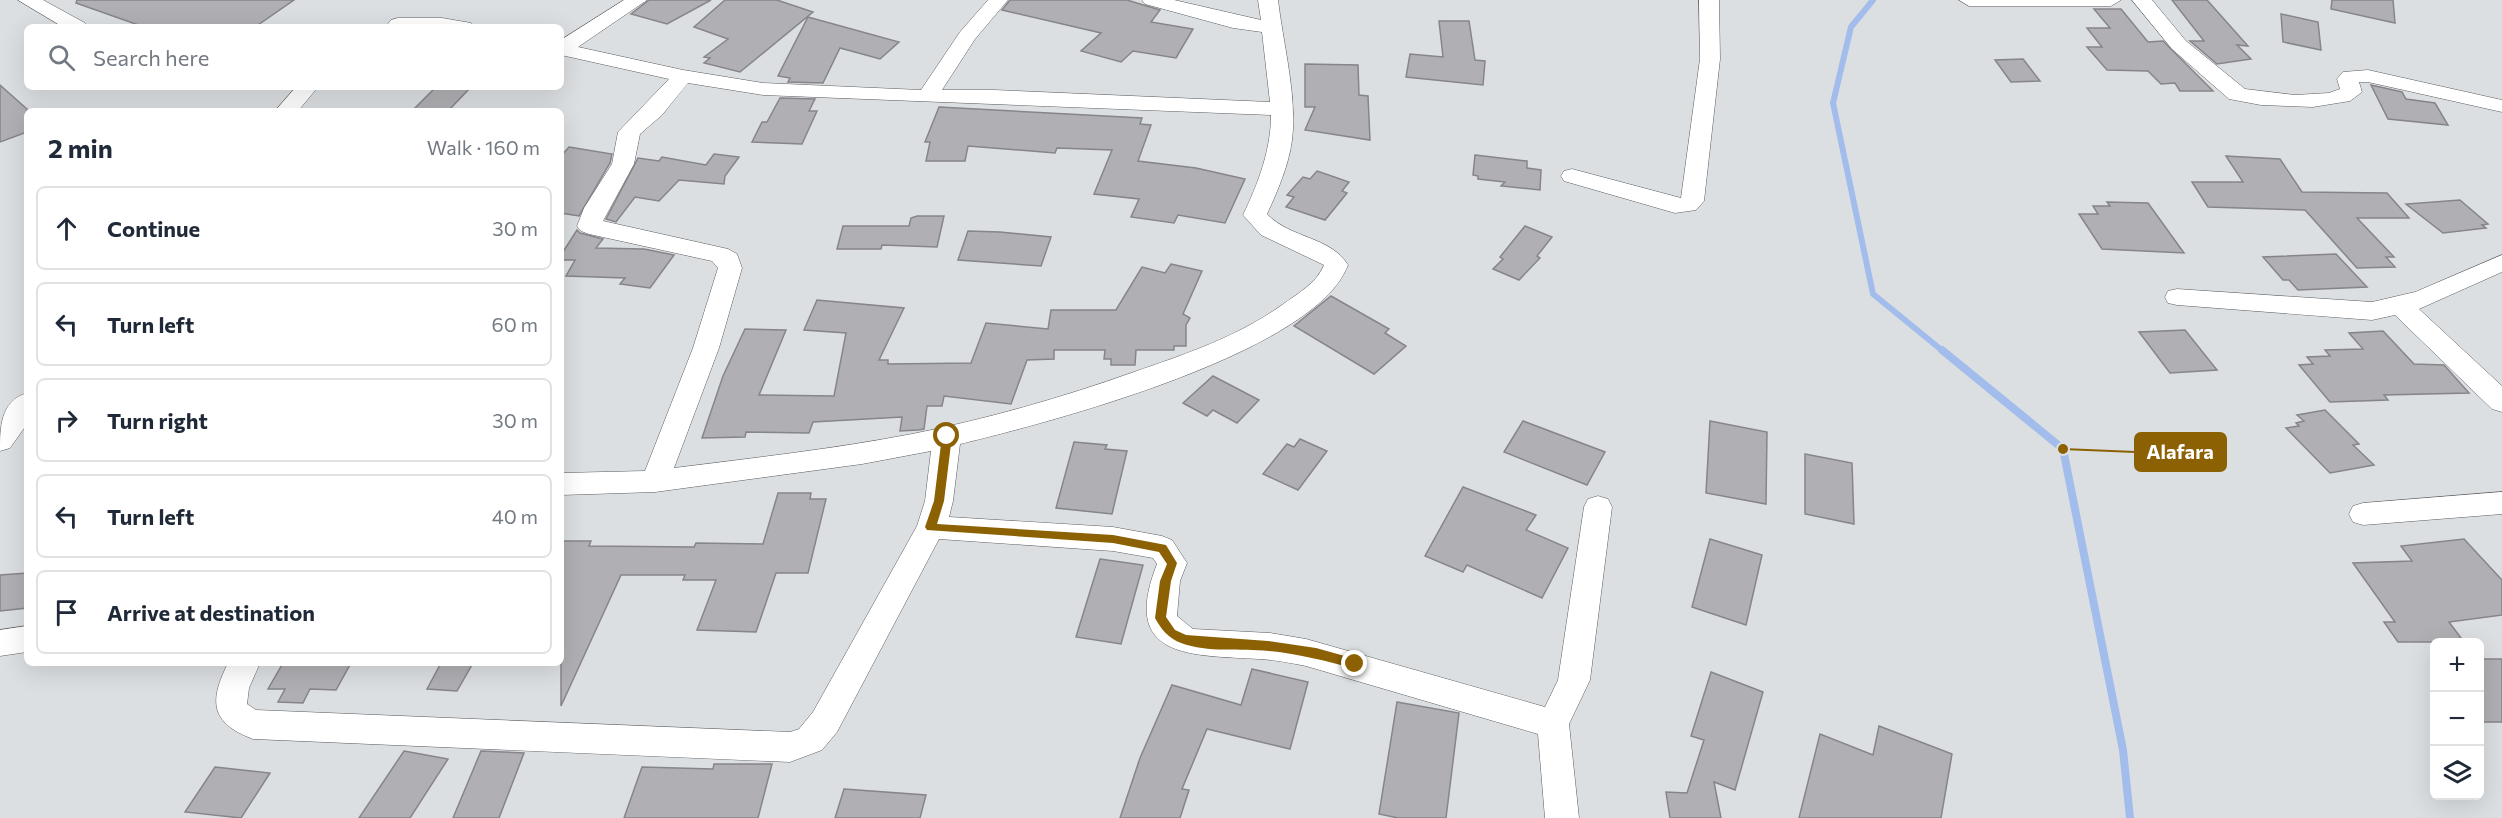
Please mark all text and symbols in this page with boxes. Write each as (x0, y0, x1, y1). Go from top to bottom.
search box (24, 24, 564, 90)
icon: search (45, 41, 78, 74)
text: Search here (93, 44, 209, 71)
text: 2 min (48, 132, 113, 163)
text: Walk · 160 m (427, 135, 540, 159)
icon: ahead (50, 212, 83, 245)
text: Continue (107, 215, 200, 242)
text: 30 m (492, 216, 538, 240)
icon: left (50, 308, 83, 341)
text: Turn left (107, 311, 194, 338)
text: 60 m (492, 312, 538, 336)
icon: right (50, 404, 83, 437)
text: Turn right (107, 407, 208, 434)
text: 30 m (492, 408, 538, 432)
route start (933, 422, 959, 448)
callout: Alafara (2135, 433, 2226, 471)
text: Alafara (2146, 439, 2214, 463)
icon: left (50, 500, 83, 533)
text: Turn left (107, 503, 194, 530)
text: 40 m (492, 504, 538, 528)
icon: arrive (50, 596, 83, 629)
text: Arrive at destination (107, 599, 315, 626)
map controls (2430, 638, 2484, 800)
button: + (2430, 638, 2484, 692)
route end (1341, 650, 1367, 676)
button: − (2430, 692, 2484, 746)
button: layers (2430, 746, 2484, 800)

